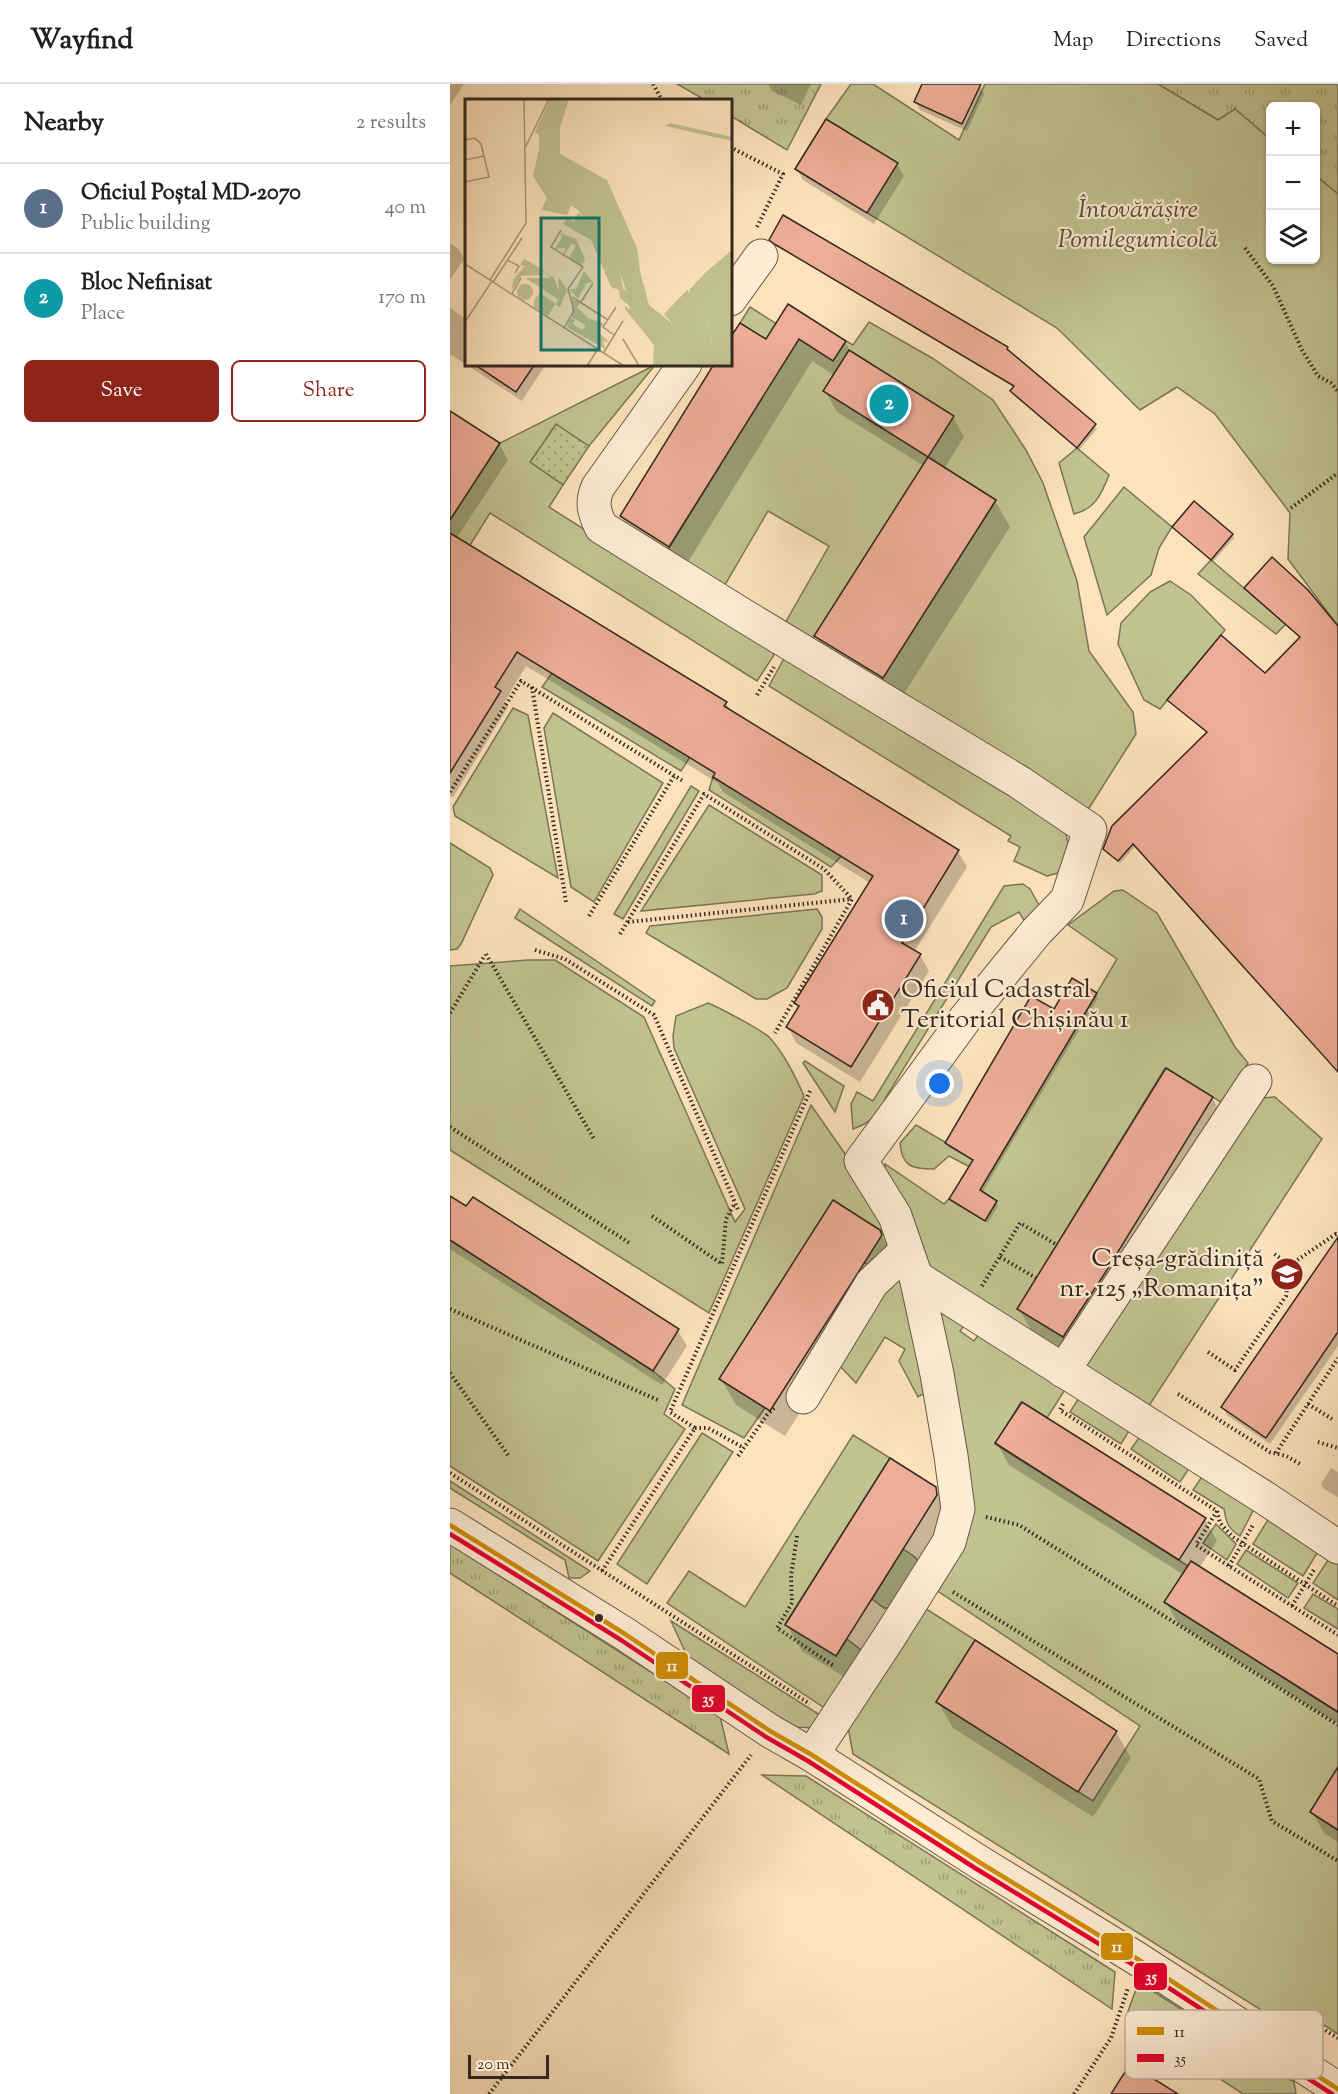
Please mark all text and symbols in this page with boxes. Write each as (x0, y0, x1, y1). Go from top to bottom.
text: Wayfind (30, 21, 133, 61)
text: Map (1053, 26, 1093, 56)
text: Directions (1126, 26, 1221, 56)
text: Saved (1254, 26, 1308, 56)
inset map (465, 99, 732, 366)
map controls (1266, 102, 1320, 264)
button: + (1266, 102, 1320, 156)
text: Nearby (24, 105, 104, 142)
text: 2 results (356, 109, 426, 138)
button: − (1266, 156, 1320, 210)
text: Oficiul Poștal MD-2070 (81, 178, 301, 210)
park label: Întovărășire Pomilegumicolă (1058, 192, 1218, 259)
text: 1 (40, 194, 47, 223)
text: 40 m (385, 194, 426, 223)
text: Public building (81, 210, 211, 239)
button: layers (1266, 210, 1320, 264)
text: Bloc Nefinisat (81, 268, 212, 300)
text: 2 (39, 284, 48, 313)
text: 170 m (378, 284, 426, 313)
text: Place (81, 300, 125, 329)
button: Save (24, 360, 219, 422)
button: Share (231, 360, 426, 422)
pin: 2 (870, 382, 908, 426)
pin: 1 (884, 896, 924, 942)
place label: Oficiul Cadastral Teritorial Chișinău 1 (901, 972, 1129, 1039)
public building icon: Oficiul Cadastral Teritorial Chișinău 1 (860, 987, 896, 1023)
your location (925, 1069, 954, 1098)
place label: Creșa-grădiniță nr. 125 „Romanița” (1059, 1241, 1264, 1308)
school or university icon: Creșa-grădiniță nr. 125 „Romanița” (1269, 1256, 1305, 1292)
unlabelled marker (593, 1612, 605, 1624)
line badge: 11 (655, 1651, 689, 1680)
text: 11 (667, 1656, 678, 1679)
line badge: 35 (691, 1684, 726, 1713)
text: 35 (702, 1689, 714, 1712)
line badge: 11 (1100, 1932, 1134, 1961)
text: 11 (1112, 1937, 1123, 1960)
line badge: 35 (1133, 1962, 1168, 1991)
text: 35 (1145, 1967, 1157, 1990)
legend (1125, 2010, 1323, 2079)
text: 11 (1174, 2022, 1185, 2045)
text: 35 (1174, 2049, 1186, 2072)
scale bar (468, 2052, 549, 2080)
text: 20 m (477, 2054, 510, 2077)

